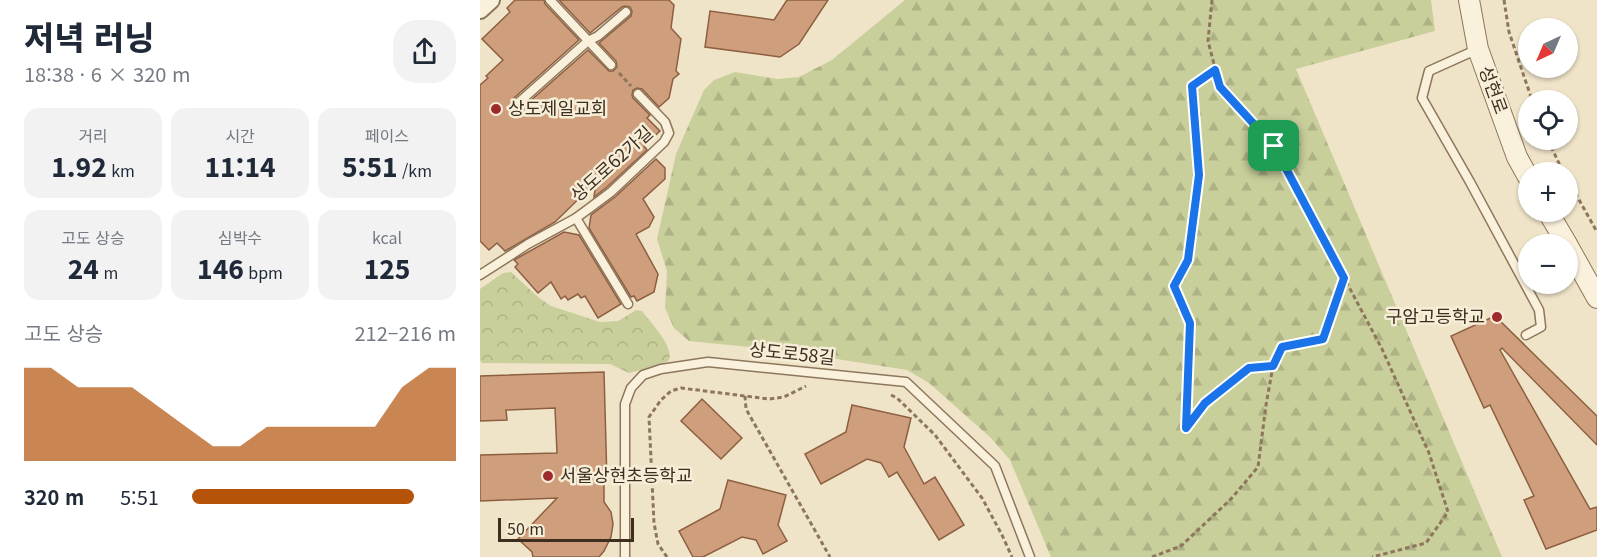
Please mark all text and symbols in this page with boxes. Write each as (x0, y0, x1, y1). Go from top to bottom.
text: 저녁 러닝 (24, 12, 155, 60)
north arrow (1518, 18, 1578, 78)
map controls (1518, 18, 1578, 294)
button: share (393, 20, 456, 83)
text: 18:38 · 6 × 320 m (24, 59, 190, 88)
street label: 성현로 (1474, 62, 1516, 117)
button: locate (1518, 90, 1578, 150)
place label: 상도제일교회 (508, 94, 607, 120)
marker: 상도제일교회 (489, 102, 503, 116)
street label: 상도로62가길 (564, 118, 658, 207)
pin (1248, 120, 1299, 171)
text: 거리 (78, 123, 108, 147)
text: 시간 (225, 123, 255, 147)
text: 페이스 (365, 123, 409, 147)
icon: arrive (1257, 129, 1290, 162)
text: 1.92 (51, 147, 107, 184)
text: 11:14 (204, 147, 276, 184)
text: 5:51 (342, 147, 398, 184)
text: km (107, 158, 135, 182)
text: /km (398, 158, 432, 182)
button: + (1518, 162, 1578, 222)
text: 고도 상승 (61, 225, 125, 249)
text: 심박수 (218, 225, 262, 249)
text: kcal (372, 225, 402, 249)
button: − (1518, 234, 1578, 294)
text: 24 (68, 249, 99, 286)
text: 146 (197, 249, 244, 286)
text: 125 (364, 249, 410, 286)
text: m (99, 260, 118, 284)
text: bpm (244, 260, 283, 284)
place label: 구암고등학교 (1386, 302, 1485, 328)
marker: 구암고등학교 (1490, 310, 1504, 324)
text: 고도 상승 (24, 318, 103, 347)
text: 212–216 m (355, 318, 456, 347)
street label: 상도로58길 (748, 335, 836, 369)
place label: 서울상현초등학교 (560, 461, 692, 487)
marker: 서울상현초등학교 (541, 469, 555, 483)
text: 320 m (24, 482, 84, 511)
text: 5:51 (120, 482, 159, 511)
scale bar (498, 515, 634, 542)
text: 50 m (507, 516, 544, 540)

